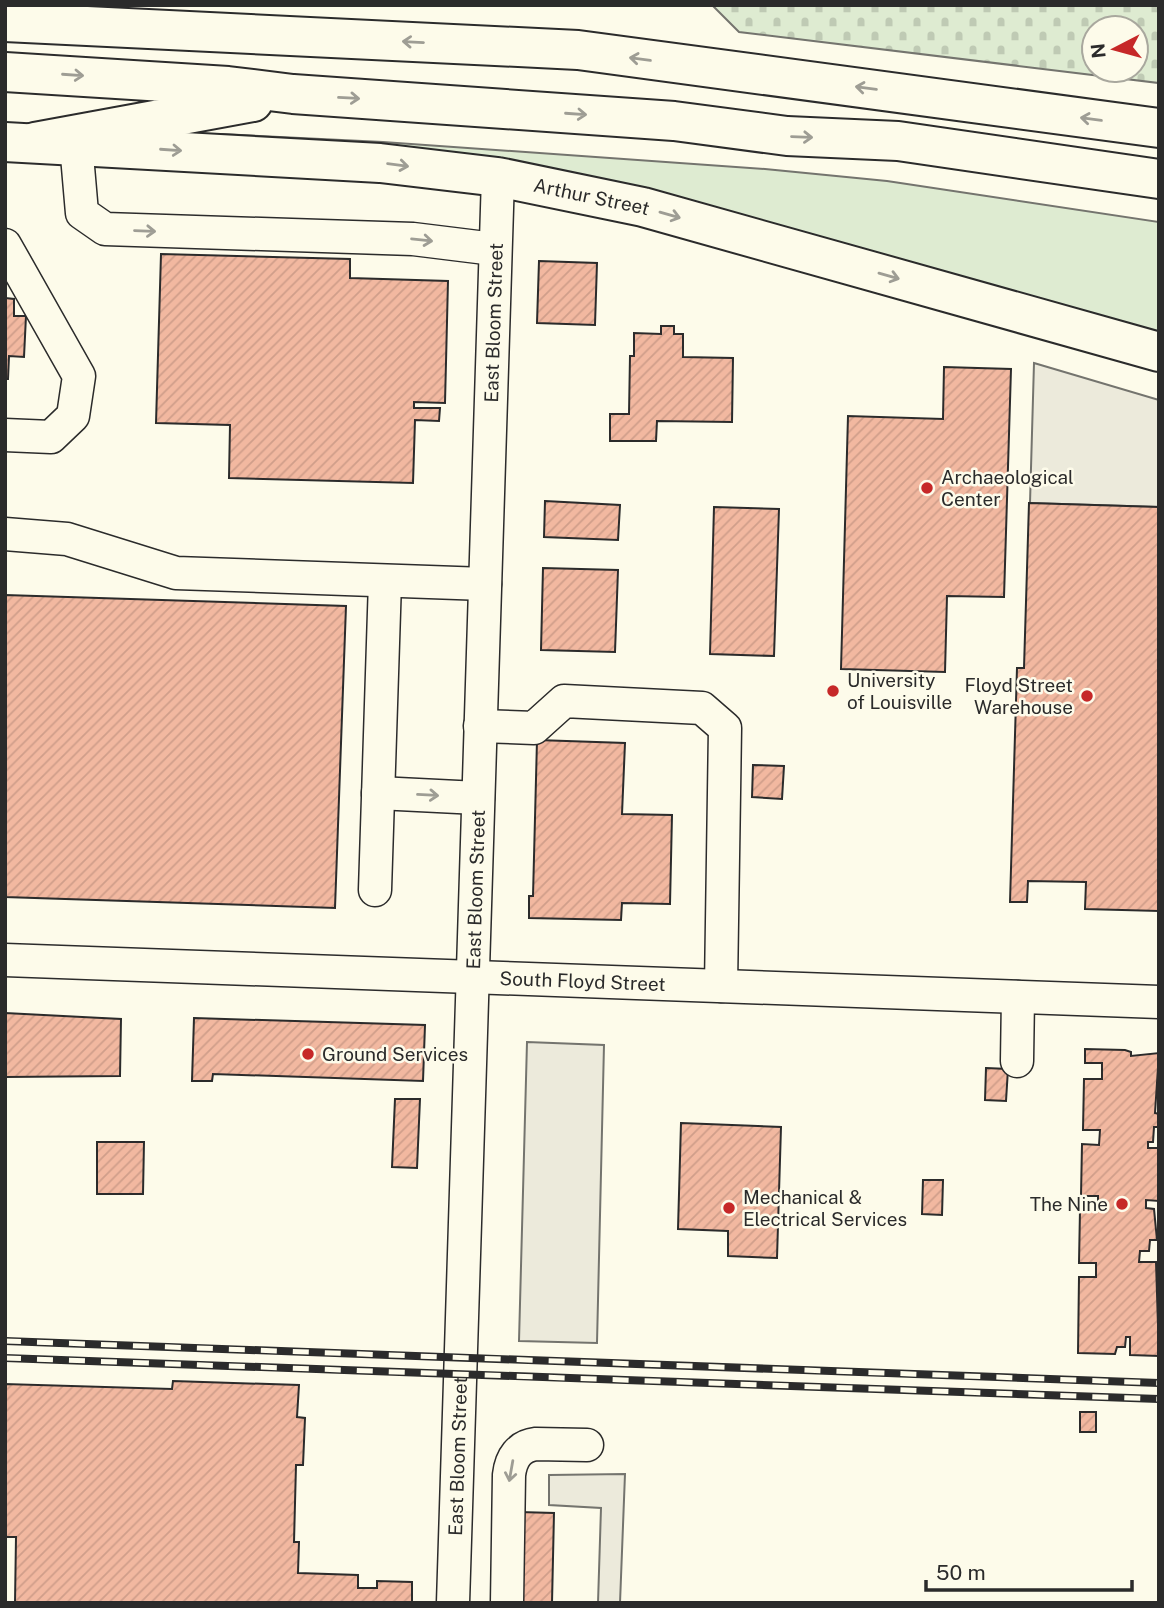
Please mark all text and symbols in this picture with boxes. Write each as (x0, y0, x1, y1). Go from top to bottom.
north arrow (1080, 14, 1150, 84)
one-way arrow (402, 35, 425, 48)
text: N (1086, 42, 1110, 59)
one-way arrow (629, 52, 652, 65)
one-way arrow (62, 69, 85, 82)
one-way arrow (855, 82, 878, 95)
one-way arrow (337, 91, 360, 104)
one-way arrow (564, 108, 587, 121)
one-way arrow (1080, 112, 1103, 125)
one-way arrow (790, 130, 813, 143)
one-way arrow (159, 144, 182, 157)
one-way arrow (386, 159, 409, 172)
street label: Arthur Street (532, 174, 652, 219)
one-way arrow (659, 209, 681, 222)
one-way arrow (133, 224, 156, 237)
one-way arrow (410, 234, 432, 247)
street label: East Bloom Street (480, 242, 507, 403)
one-way arrow (878, 271, 900, 284)
place label: Archaeological Center (941, 466, 1074, 510)
marker: Archaeological Center (919, 480, 935, 496)
place label: University of Louisville (847, 669, 952, 713)
place label: Floyd Street Warehouse (964, 674, 1073, 718)
marker: University of Louisville (825, 683, 841, 699)
marker: Floyd Street Warehouse (1079, 688, 1095, 704)
one-way arrow (416, 789, 439, 802)
street label: East Bloom Street (462, 809, 489, 969)
street label: South Floyd Street (499, 967, 666, 995)
place label: Ground Services (322, 1043, 468, 1065)
marker: Ground Services (300, 1046, 316, 1062)
place label: Mechanical & Electrical Services (743, 1186, 907, 1230)
place label: The Nine (1030, 1193, 1108, 1215)
marker: The Nine (1114, 1196, 1130, 1212)
marker: Mechanical & Electrical Services (721, 1200, 737, 1216)
street label: East Bloom Street (444, 1376, 471, 1536)
one-way arrow (504, 1459, 517, 1482)
scale bar (926, 1548, 1132, 1592)
text: 50 m (936, 1560, 986, 1585)

